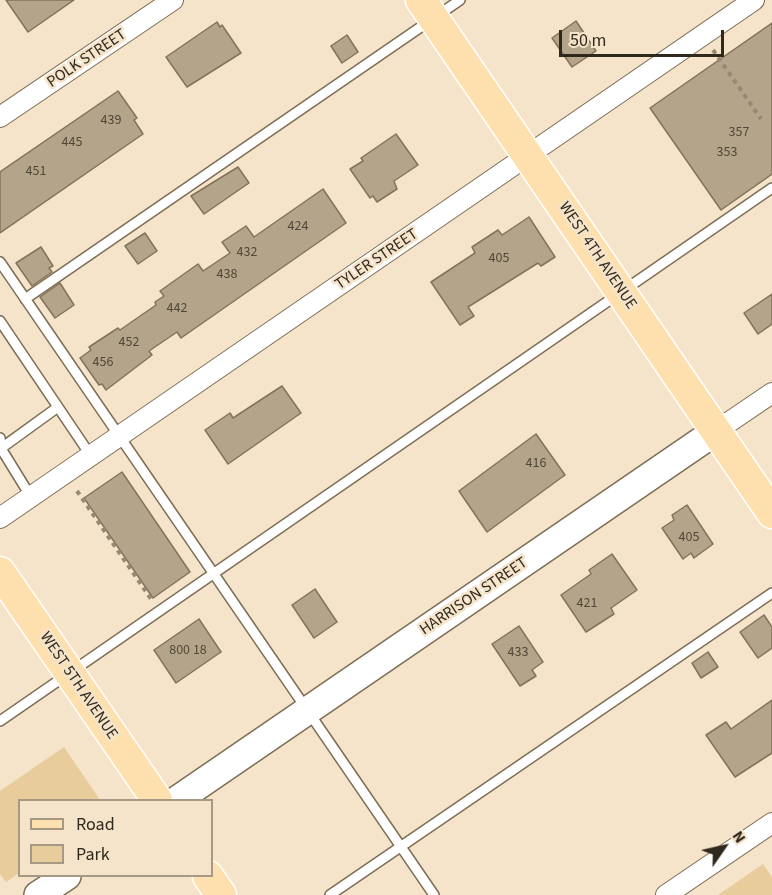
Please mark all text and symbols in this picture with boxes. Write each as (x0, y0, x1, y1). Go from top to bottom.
scale bar (562, 18, 727, 56)
street label: POLK STREET (44, 26, 130, 92)
text: 50 m (570, 28, 606, 53)
house number: 439 (101, 113, 121, 129)
house number: 357 (729, 125, 749, 141)
house number: 445 (62, 135, 82, 151)
house number: 353 (717, 145, 737, 161)
house number: 451 (26, 164, 46, 180)
street label: WEST 4TH AVENUE (554, 199, 640, 313)
house number: 424 (288, 219, 308, 235)
street label: TYLER STREET (332, 225, 422, 295)
house number: 432 (237, 245, 257, 261)
house number: 405 (489, 251, 509, 267)
house number: 438 (217, 267, 237, 283)
house number: 442 (167, 301, 187, 317)
house number: 452 (119, 335, 139, 351)
house number: 456 (93, 355, 113, 371)
house number: 416 (526, 456, 546, 472)
house number: 405 (679, 530, 699, 546)
street label: HARRISON STREET (417, 554, 531, 640)
house number: 421 (577, 596, 597, 612)
street label: WEST 5TH AVENUE (35, 629, 121, 743)
house number: 800 18 (169, 643, 207, 659)
house number: 433 (508, 645, 528, 661)
legend (18, 799, 213, 877)
text: Road (76, 812, 115, 837)
north arrow (694, 817, 754, 877)
text: N (727, 826, 751, 847)
text: Park (76, 842, 110, 867)

